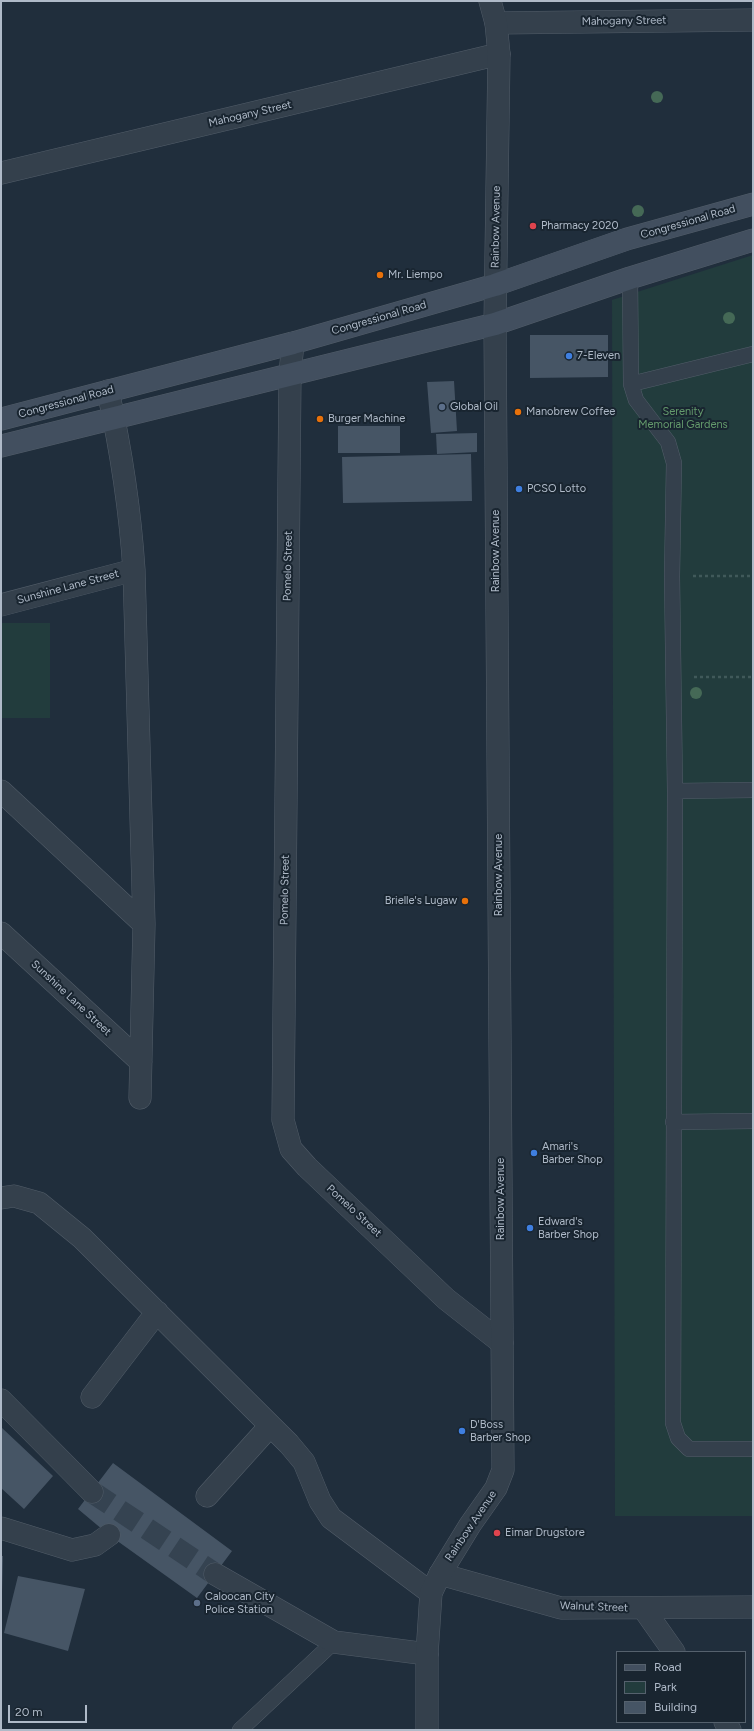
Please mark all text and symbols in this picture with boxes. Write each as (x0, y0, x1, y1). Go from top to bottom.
street label: Mahogany Street (581, 14, 667, 28)
street label: Mahogany Street (207, 98, 293, 130)
street label: Rainbow Avenue (489, 186, 503, 268)
street label: Congressional Road (639, 202, 737, 242)
place label: Pharmacy 2020 (541, 219, 619, 233)
marker: Pharmacy 2020 (528, 221, 538, 231)
place label: Mr. Liempo (388, 268, 443, 282)
marker: Mr. Liempo (375, 270, 385, 280)
street label: Congressional Road (330, 298, 428, 338)
place label: 7-Eleven (577, 349, 620, 363)
marker: 7-Eleven (564, 351, 574, 361)
street label: Congressional Road (17, 383, 115, 421)
place label: Global Oil (450, 400, 498, 414)
marker: Global Oil (437, 402, 447, 412)
place label: Manobrew Coffee (526, 405, 615, 419)
park label: Serenity Memorial Gardens (638, 405, 728, 431)
marker: Manobrew Coffee (513, 407, 523, 417)
place label: Burger Machine (328, 412, 405, 426)
marker: Burger Machine (315, 414, 325, 424)
place label: PCSO Lotto (527, 482, 586, 496)
marker: PCSO Lotto (514, 484, 524, 494)
street label: Rainbow Avenue (489, 510, 503, 592)
street label: Pomelo Street (281, 531, 295, 601)
street label: Sunshine Lane Street (16, 567, 120, 607)
street label: Rainbow Avenue (492, 834, 506, 916)
street label: Pomelo Street (278, 855, 292, 925)
place label: Brielle's Lugaw (385, 894, 457, 908)
marker: Brielle's Lugaw (460, 896, 470, 906)
street label: Sunshine Lane Street (28, 957, 114, 1039)
place label: Amari's Barber Shop (542, 1140, 603, 1166)
marker: Amari's Barber Shop (529, 1148, 539, 1158)
street label: Rainbow Avenue (494, 1158, 508, 1240)
street label: Pomelo Street (324, 1182, 384, 1240)
place label: Edward's Barber Shop (538, 1215, 599, 1241)
marker: Edward's Barber Shop (525, 1223, 535, 1233)
place label: D'Boss Barber Shop (470, 1418, 531, 1444)
marker: D'Boss Barber Shop (457, 1426, 467, 1436)
street label: Rainbow Avenue (442, 1488, 500, 1564)
place label: Eimar Drugstore (505, 1526, 585, 1540)
marker: Eimar Drugstore (492, 1528, 502, 1538)
place label: Caloocan City Police Station (205, 1590, 275, 1616)
marker: Caloocan City Police Station (192, 1598, 202, 1608)
street label: Walnut Street (560, 1599, 628, 1615)
legend (616, 1651, 746, 1723)
text: Road (654, 1660, 682, 1674)
text: Park (654, 1680, 677, 1694)
scale bar (10, 1697, 89, 1723)
text: Building (654, 1700, 697, 1714)
text: 20 m (15, 1705, 43, 1719)

